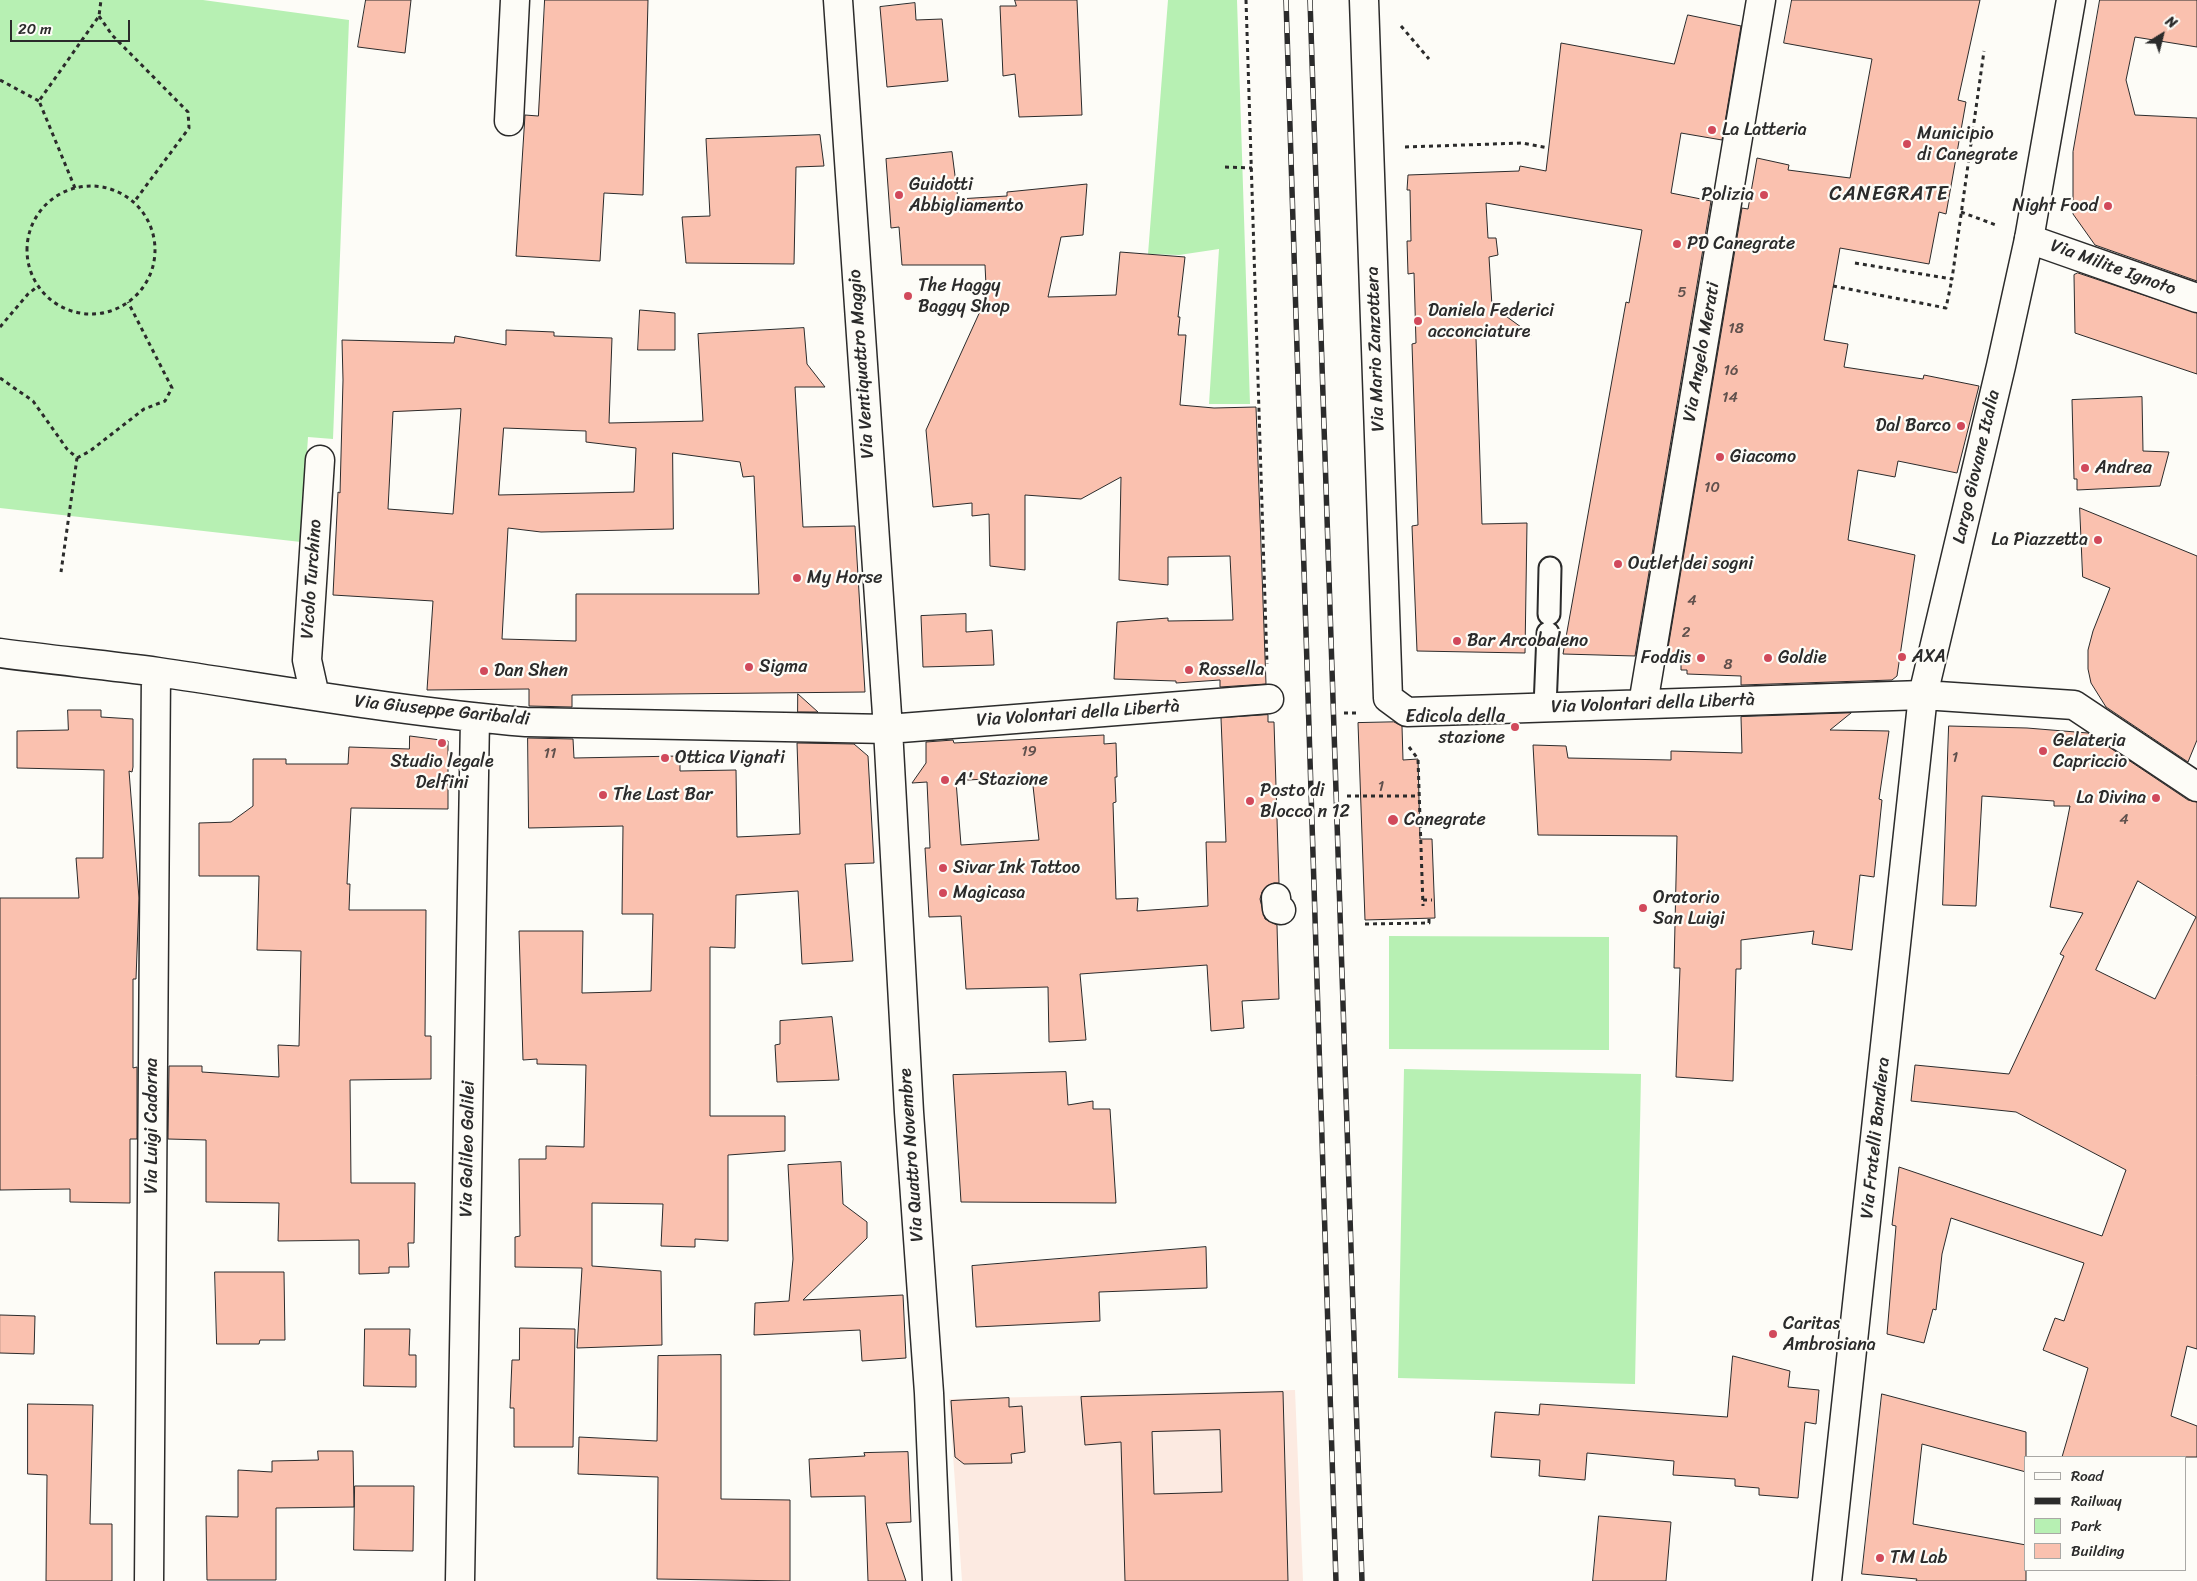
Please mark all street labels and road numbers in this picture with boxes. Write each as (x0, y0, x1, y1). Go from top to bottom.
street label: Via Milite Ignoto (2047, 235, 2179, 301)
street label: Via Mario Zanzottera (1362, 266, 1390, 432)
street label: Via Ventiquattro Maggio (845, 269, 879, 459)
street label: Via Angelo Merati (1679, 281, 1725, 423)
street label: Largo Giovane Italia (1949, 388, 2005, 546)
street label: Vicolo Turchino (297, 518, 327, 640)
street label: Via Volontari della Libertà (1551, 690, 1755, 718)
street label: Via Giuseppe Garibaldi (353, 691, 531, 731)
street label: Via Volontari della Libertà (976, 696, 1180, 732)
street label: Via Fratelli Bandiera (1857, 1056, 1895, 1220)
street label: Via Luigi Cadorna (141, 1058, 163, 1194)
street label: Via Quattro Novembre (895, 1067, 929, 1243)
street label: Via Galileo Galilei (456, 1081, 480, 1217)

